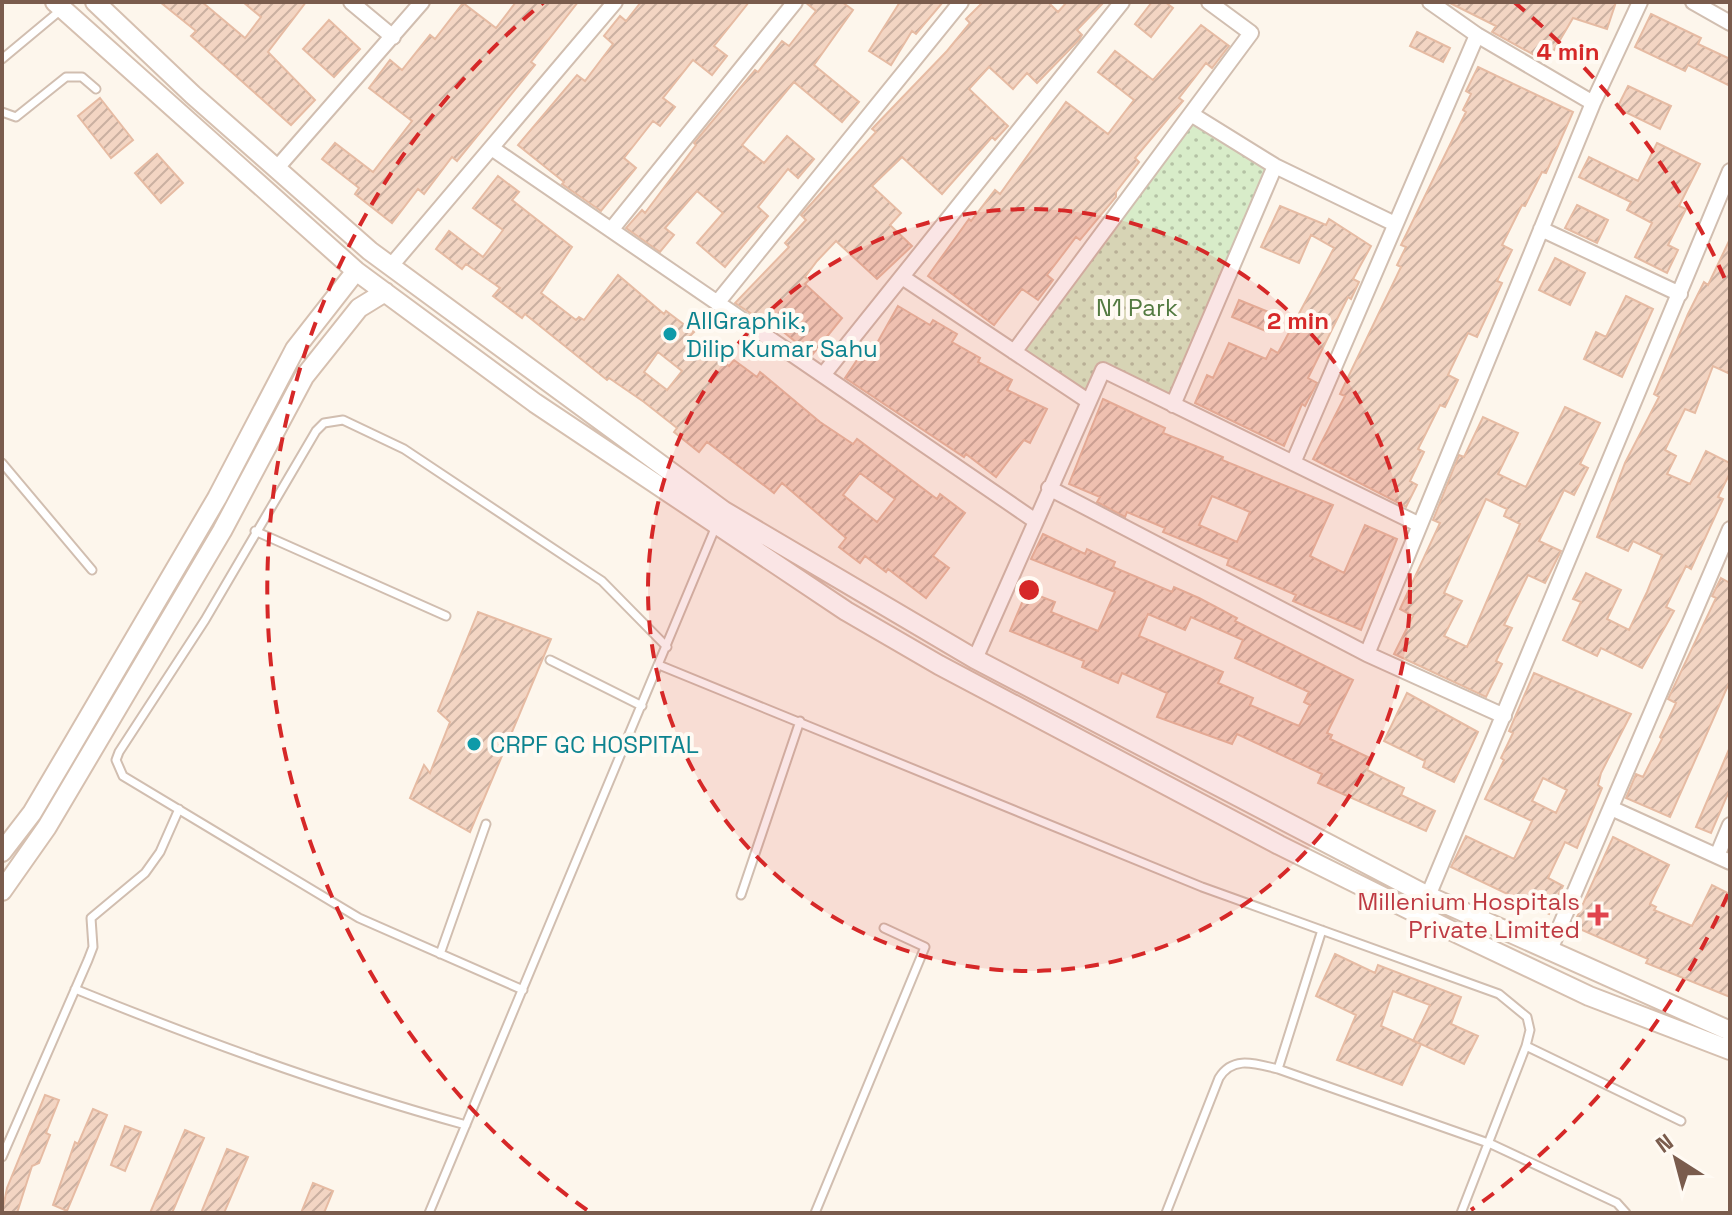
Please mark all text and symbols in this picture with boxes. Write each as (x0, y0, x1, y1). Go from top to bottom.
text: 4 min (1536, 36, 1600, 67)
park label: N1 Park (1096, 292, 1178, 323)
place label: AllGraphik, Dilip Kumar Sahu (686, 305, 878, 364)
text: 2 min (1267, 305, 1329, 336)
marker: AllGraphik, Dilip Kumar Sahu (661, 325, 679, 343)
centre of rings (1015, 576, 1043, 604)
place label: CRPF GC HOSPITAL (490, 729, 699, 760)
marker: CRPF GC HOSPITAL (465, 735, 483, 753)
place label: Millenium Hospitals Private Limited (1357, 886, 1580, 945)
marker: Millenium Hospitals Private Limited (1587, 904, 1609, 926)
north arrow (1636, 1119, 1716, 1199)
text: N (1650, 1127, 1678, 1158)

